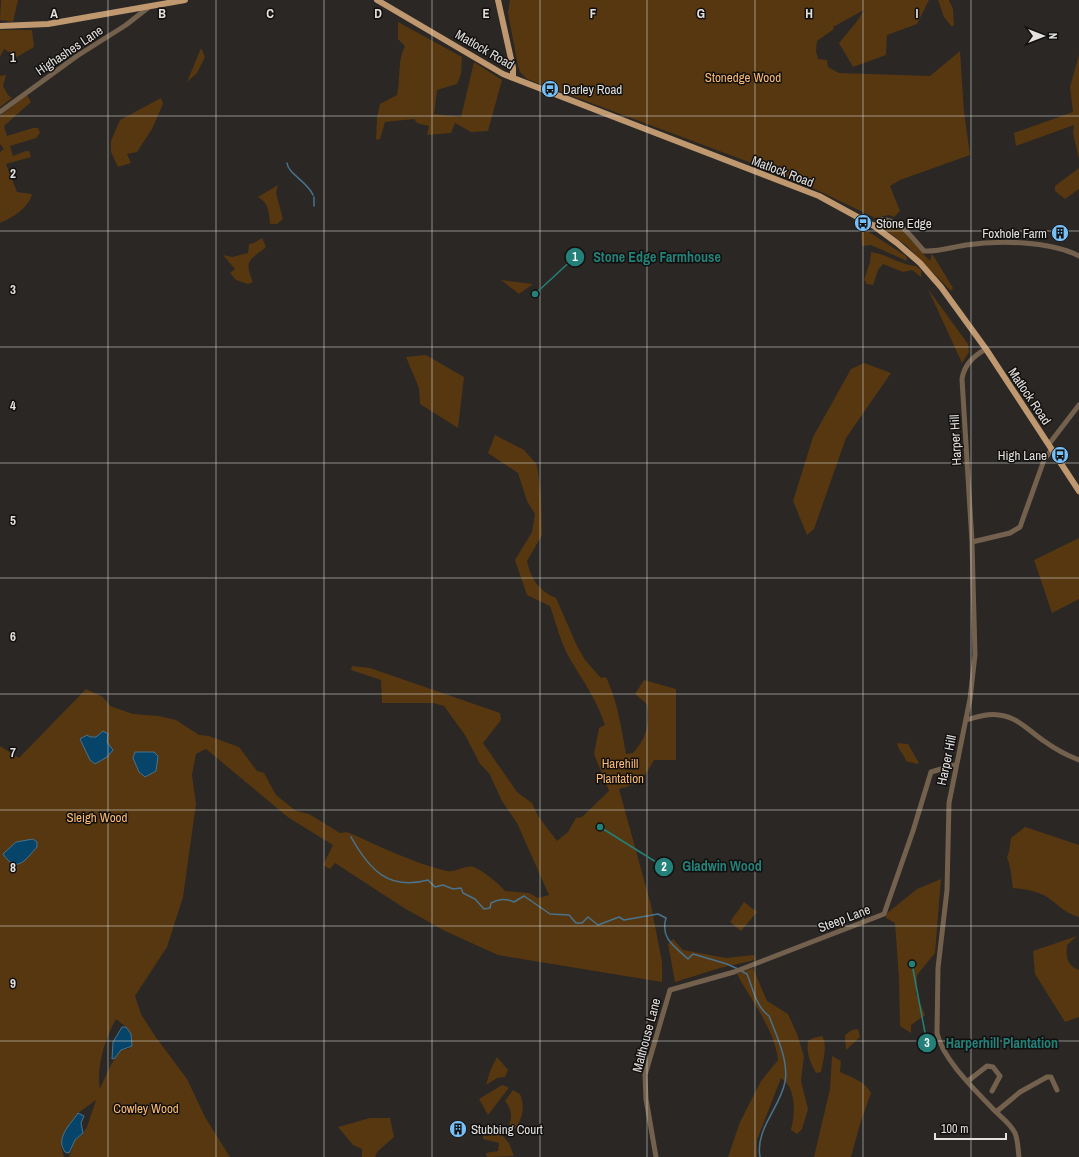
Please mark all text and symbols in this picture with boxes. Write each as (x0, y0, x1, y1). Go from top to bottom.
text: A (50, 5, 58, 22)
text: B (158, 5, 166, 22)
text: C (266, 5, 274, 22)
text: D (374, 5, 382, 22)
text: E (482, 5, 490, 22)
text: F (590, 5, 597, 22)
text: G (697, 5, 705, 22)
text: H (805, 5, 813, 22)
text: I (916, 5, 919, 22)
north arrow (1023, 16, 1063, 56)
street label: Highashes Lane (32, 22, 106, 79)
street label: Matlock Road (452, 26, 517, 73)
text: N (1046, 33, 1060, 39)
text: 1 (10, 49, 16, 66)
park label: Stonedge Wood (705, 69, 781, 86)
bus stop icon: Darley Road (540, 79, 560, 99)
place label: Darley Road (563, 81, 622, 98)
street label: Matlock Road (749, 152, 816, 191)
text: 2 (10, 165, 16, 182)
bus stop icon: Stone Edge (853, 213, 873, 233)
place label: Stone Edge (876, 215, 932, 232)
building icon: Foxhole Farm (1050, 223, 1070, 243)
place label: Foxhole Farm (982, 225, 1047, 242)
callout: Stone Edge Farmhouse (565, 244, 729, 270)
text: Stone Edge Farmhouse (593, 248, 721, 266)
text: 1 (572, 249, 578, 265)
text: 3 (10, 281, 16, 298)
street label: Matlock Road (1004, 365, 1055, 428)
text: 4 (10, 397, 16, 414)
street label: Harper Hill (946, 414, 965, 466)
bus stop icon: High Lane (1050, 445, 1070, 465)
place label: High Lane (998, 447, 1047, 464)
text: 5 (10, 512, 16, 529)
text: 6 (10, 628, 16, 645)
street label: Harper Hill (933, 733, 960, 787)
text: 7 (10, 744, 16, 761)
park label: Harehill Plantation (596, 755, 644, 787)
park label: Sleigh Wood (67, 809, 127, 826)
callout: Gladwin Wood (654, 854, 770, 880)
text: Gladwin Wood (682, 857, 762, 875)
text: 8 (10, 859, 16, 876)
text: 2 (661, 859, 667, 875)
street label: Steep Lane (816, 901, 873, 936)
text: 9 (10, 975, 16, 992)
street label: Malthouse Lane (628, 996, 665, 1074)
callout: Harperhill Plantation (917, 1030, 1066, 1056)
text: Harperhill Plantation (946, 1034, 1058, 1052)
text: 3 (924, 1035, 930, 1051)
park label: Cowley Wood (113, 1100, 179, 1117)
scale bar (935, 1115, 1006, 1141)
building icon: Stubbing Court (448, 1119, 468, 1139)
place label: Stubbing Court (471, 1121, 543, 1138)
text: 100 m (941, 1121, 968, 1137)

